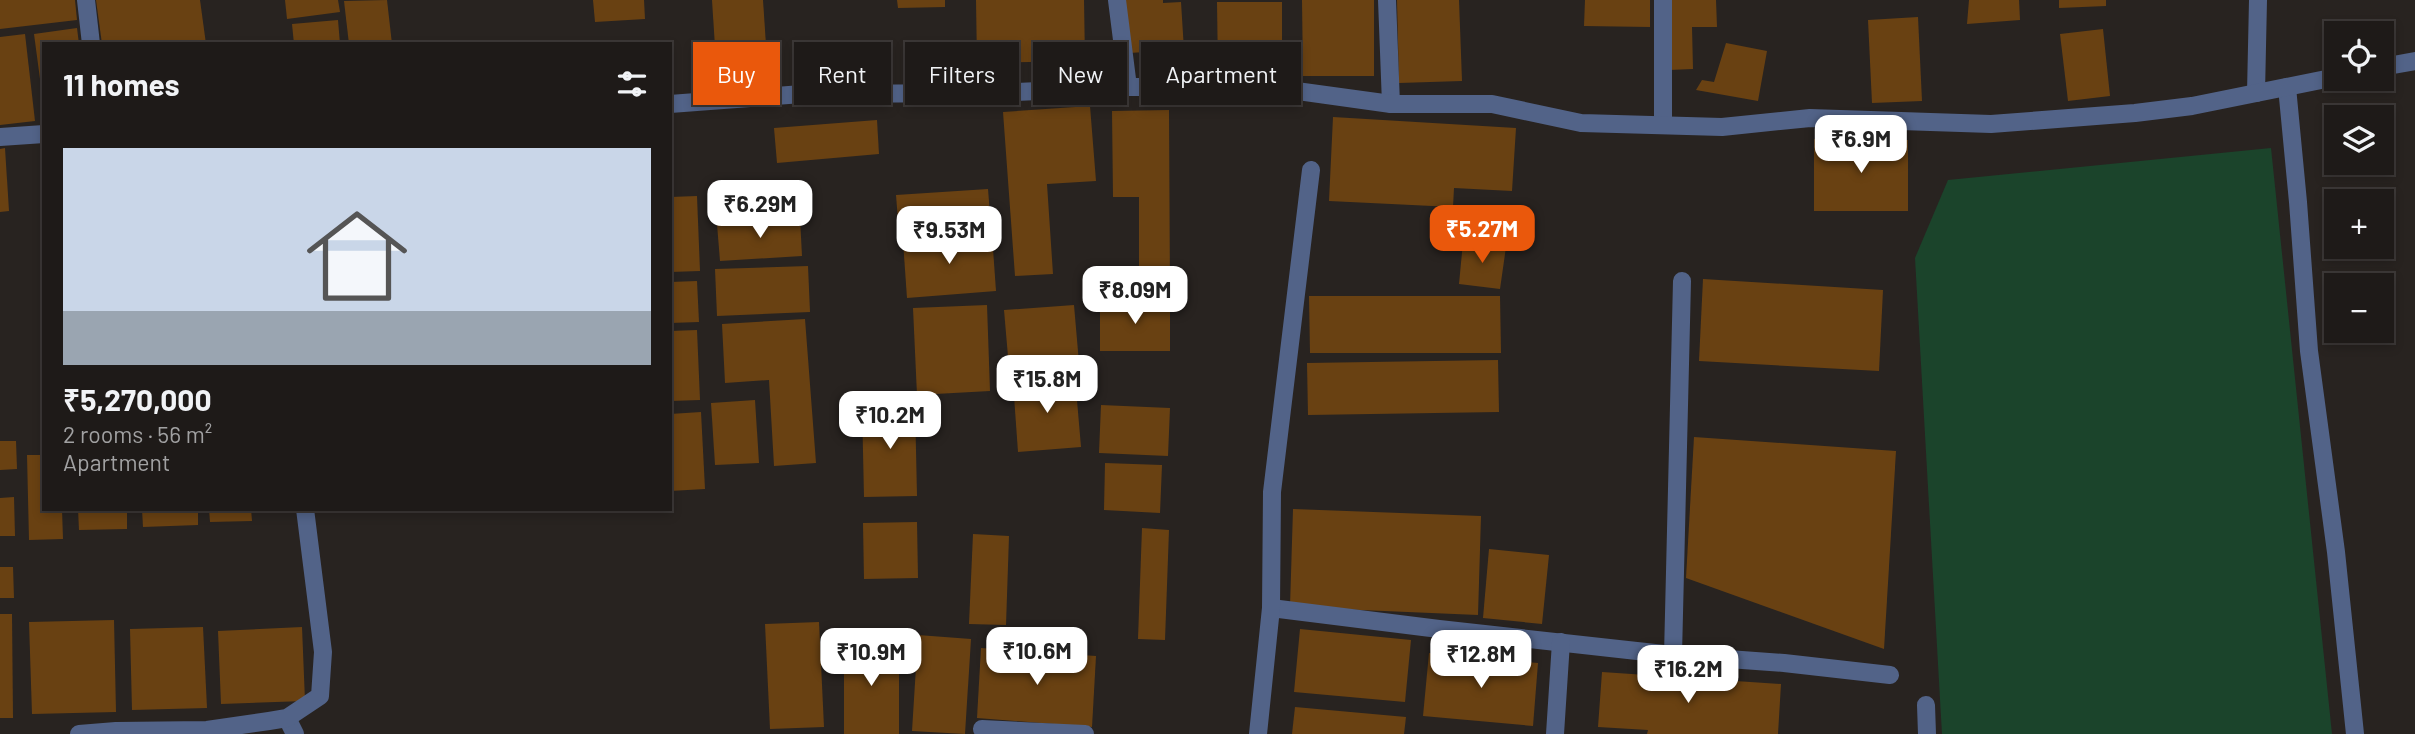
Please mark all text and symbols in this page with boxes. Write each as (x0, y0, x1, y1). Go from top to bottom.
map controls (2324, 21, 2394, 343)
button: locate (2324, 21, 2394, 91)
chip: Buy (693, 42, 780, 105)
chip: Rent (794, 42, 891, 105)
chip: Filters (905, 42, 1019, 105)
chip: New (1033, 42, 1127, 105)
chip: Apartment (1141, 42, 1301, 105)
icon: filters (613, 65, 651, 103)
text: 11 homes (63, 66, 180, 102)
button: layers (2324, 105, 2394, 175)
pin: ₹6.9M (1812, 116, 1910, 175)
text: ₹6.9M (1831, 124, 1891, 152)
pin: ₹6.29M (703, 180, 817, 240)
text: ₹6.29M (723, 189, 797, 217)
button: + (2324, 189, 2394, 259)
icon: home (294, 193, 420, 319)
pin: ₹5.27M (1425, 205, 1539, 265)
pin: ₹9.53M (892, 206, 1006, 266)
text: ₹5.27M (1446, 214, 1518, 242)
text: ₹9.53M (913, 215, 985, 243)
pin: ₹8.09M (1078, 266, 1192, 326)
button: − (2324, 273, 2394, 343)
text: ₹8.09M (1099, 275, 1171, 303)
pin: ₹15.8M (990, 356, 1104, 415)
text: ₹15.8M (1013, 364, 1081, 392)
text: ₹5,270,000 (63, 381, 212, 417)
pin: ₹10.2M (833, 392, 947, 451)
text: ₹10.2M (855, 400, 925, 428)
text: 2 rooms · 56 m² (63, 420, 212, 448)
text: Apartment (63, 448, 170, 476)
pin: ₹10.9M (814, 628, 928, 688)
pin: ₹10.6M (980, 628, 1094, 687)
pin: ₹12.8M (1424, 630, 1538, 690)
text: ₹10.6M (1002, 636, 1072, 664)
text: ₹10.9M (836, 637, 906, 665)
text: ₹12.8M (1446, 639, 1516, 667)
pin: ₹16.2M (1631, 646, 1745, 705)
text: ₹16.2M (1653, 654, 1723, 682)

